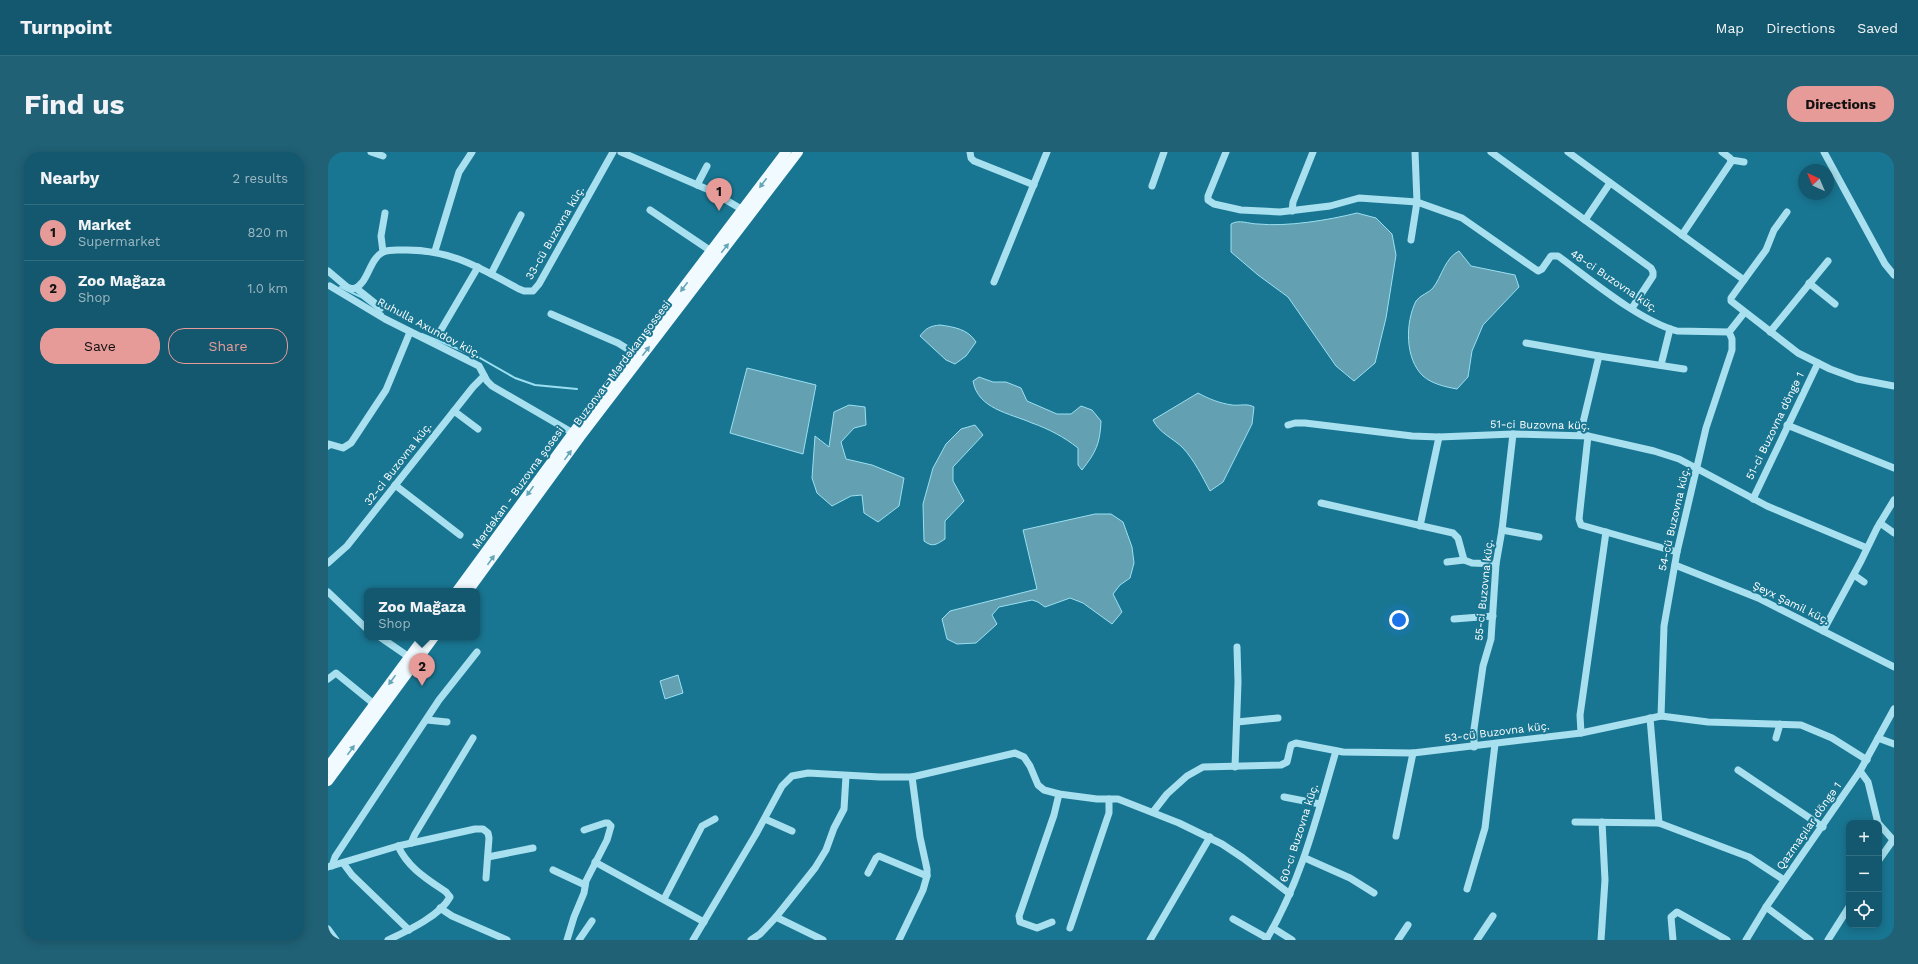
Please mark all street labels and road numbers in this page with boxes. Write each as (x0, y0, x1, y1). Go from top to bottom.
street label: 33-cü Buzovna küç. (523, 184, 587, 282)
street label: 48-ci Buzovna küç. (1568, 247, 1660, 315)
street label: Ruhulla Axundov küç. (375, 295, 483, 361)
street label: Buzonva - Mərdəkan şossesi (571, 298, 673, 428)
street label: 51-ci Buzovna döngə 1 (1743, 370, 1807, 482)
street label: 51-ci Buzovna küç. (1490, 418, 1590, 432)
street label: 32-ci Buzovna küç. (362, 420, 434, 508)
street label: Mərdəkan - Buzovna şosesi (469, 425, 567, 551)
street label: 54-cü Buzovna küç. (1656, 466, 1692, 572)
street label: 55-ci Buzovna küç. (1472, 539, 1496, 641)
street label: Şeyx Şamil küç. (1751, 579, 1831, 627)
street label: 53-cü Buzovna küç. (1444, 719, 1550, 745)
street label: Qazmaçılar döngə 1 (1774, 780, 1844, 872)
street label: 60-cı Buzovna küç. (1277, 782, 1321, 884)

